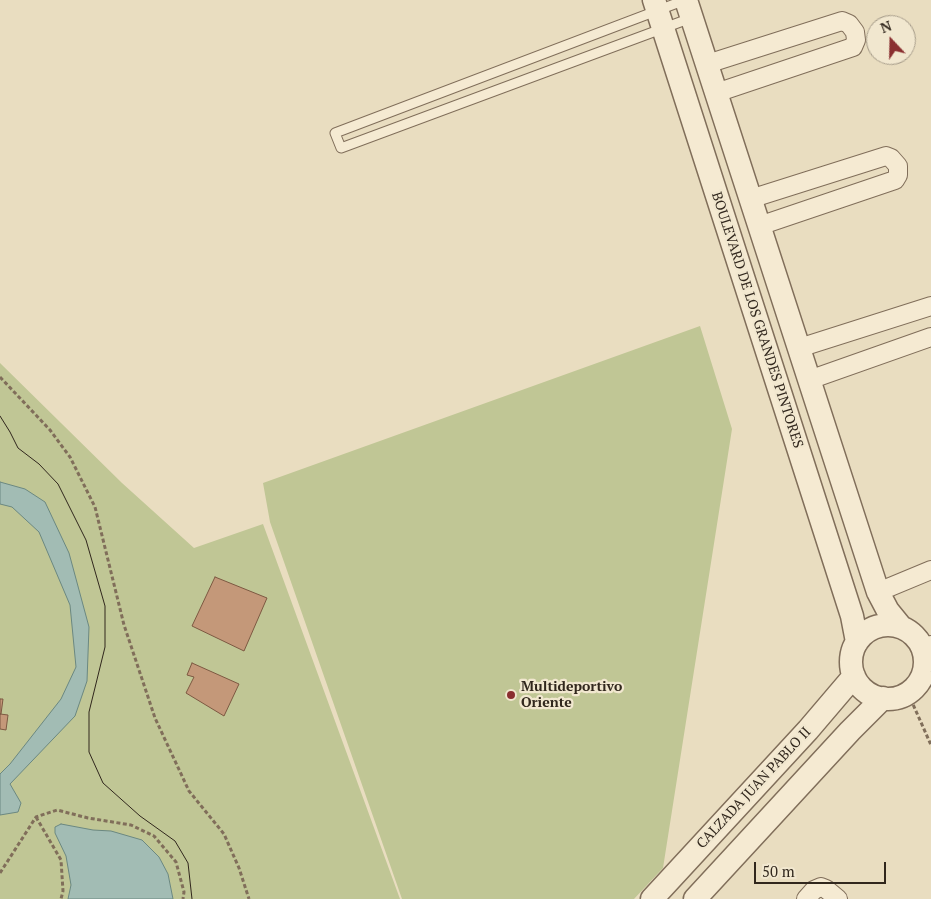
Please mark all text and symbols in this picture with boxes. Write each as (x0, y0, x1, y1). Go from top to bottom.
north arrow (866, 15, 916, 65)
text: N (877, 16, 894, 37)
street label: BOULEVARD DE LOS GRANDES PINTORES (708, 190, 806, 450)
place label: Multideportivo Oriente (521, 679, 622, 712)
marker: Multideportivo Oriente (505, 689, 517, 701)
street label: CALZADA JUAN PABLO II (693, 724, 815, 852)
scale bar (756, 852, 888, 884)
text: 50 m (762, 861, 795, 881)

